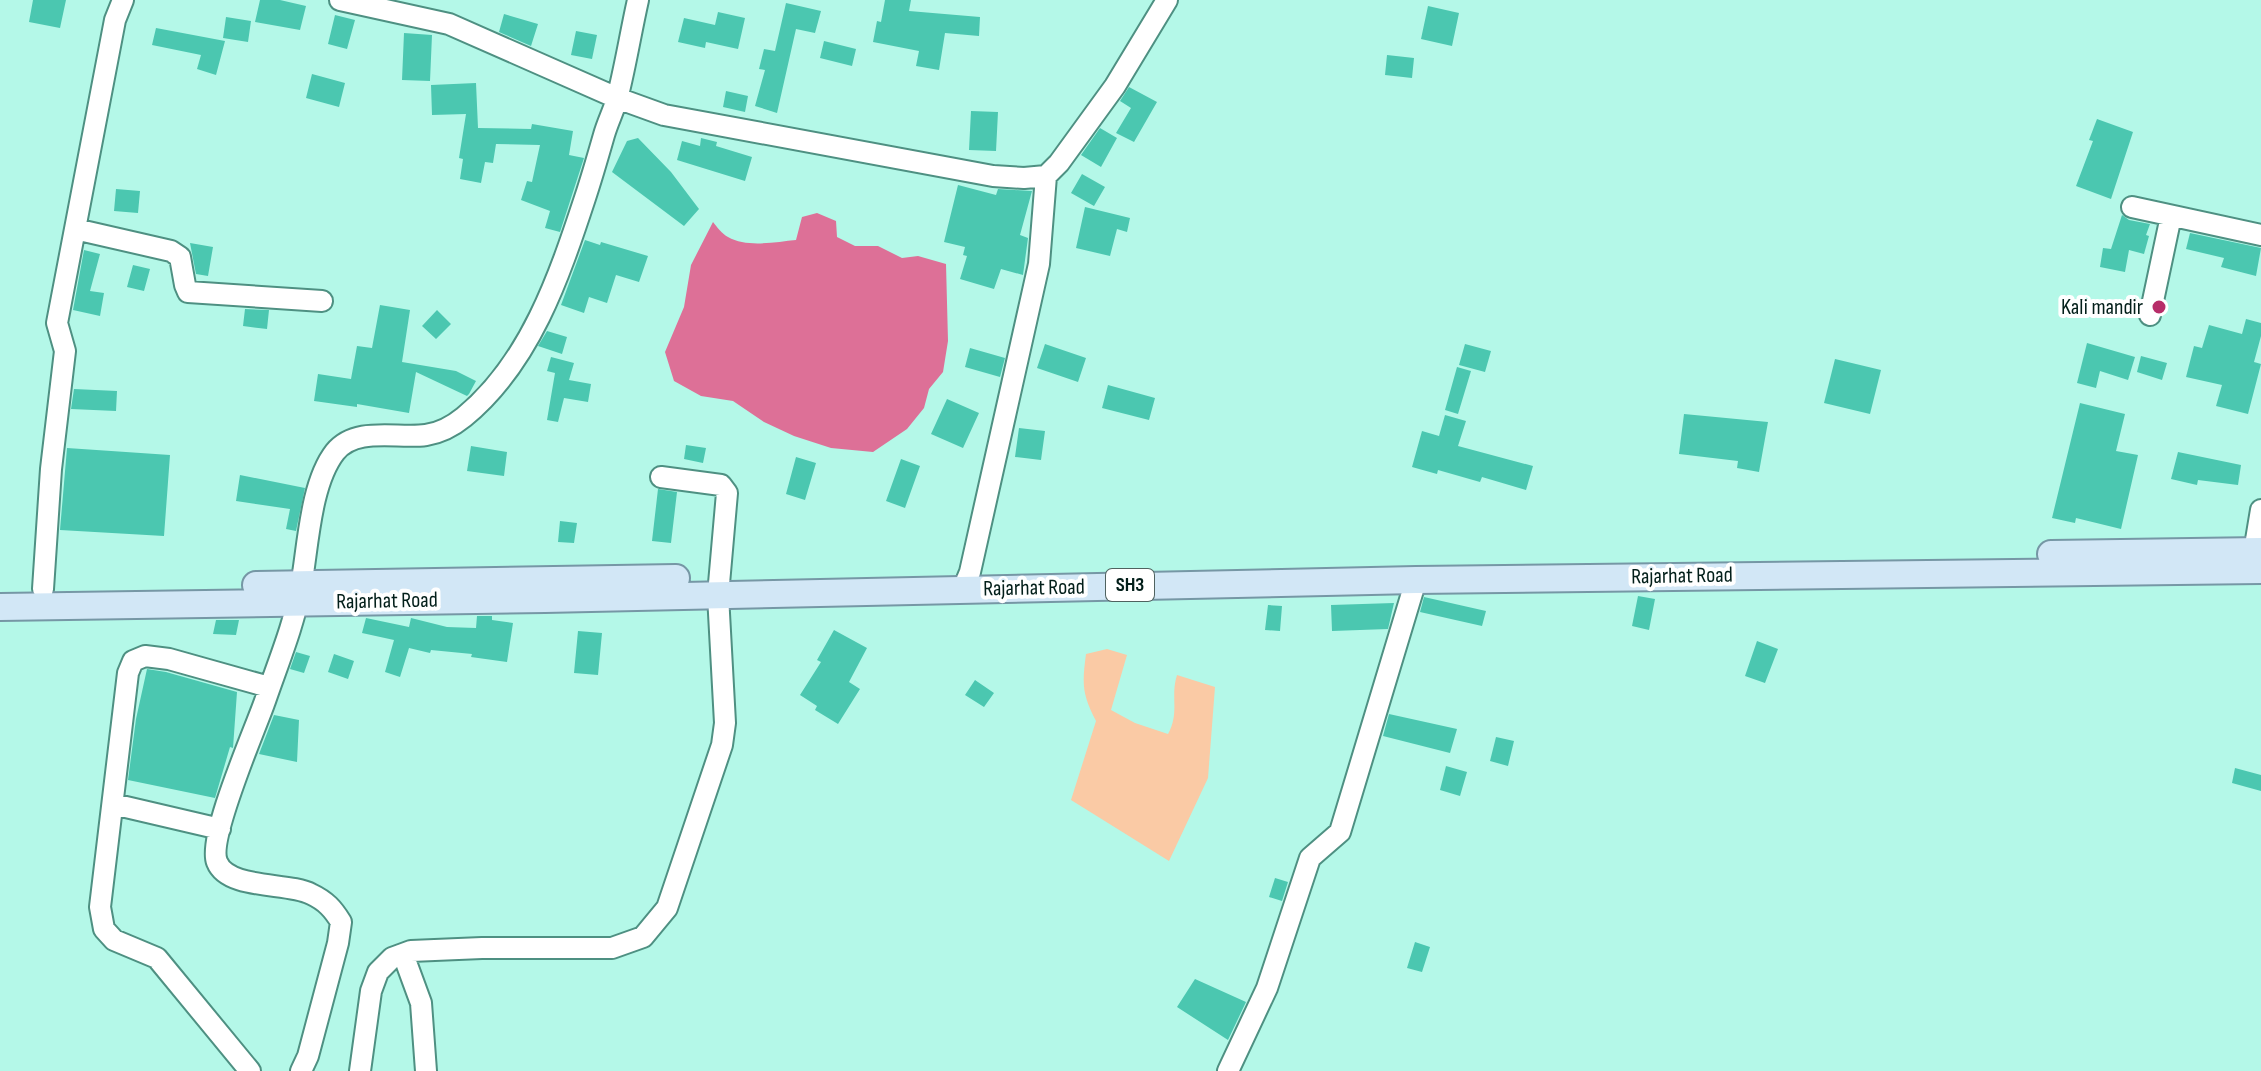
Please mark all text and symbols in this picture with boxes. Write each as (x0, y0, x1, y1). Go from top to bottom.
place label: Kali mandir (2061, 294, 2143, 321)
marker: Kali mandir (2150, 298, 2168, 316)
street label: Rajarhat Road (1631, 562, 1733, 590)
road number: SH3 (1106, 569, 1154, 601)
street label: Rajarhat Road (983, 574, 1085, 602)
street label: Rajarhat Road (336, 587, 438, 615)

